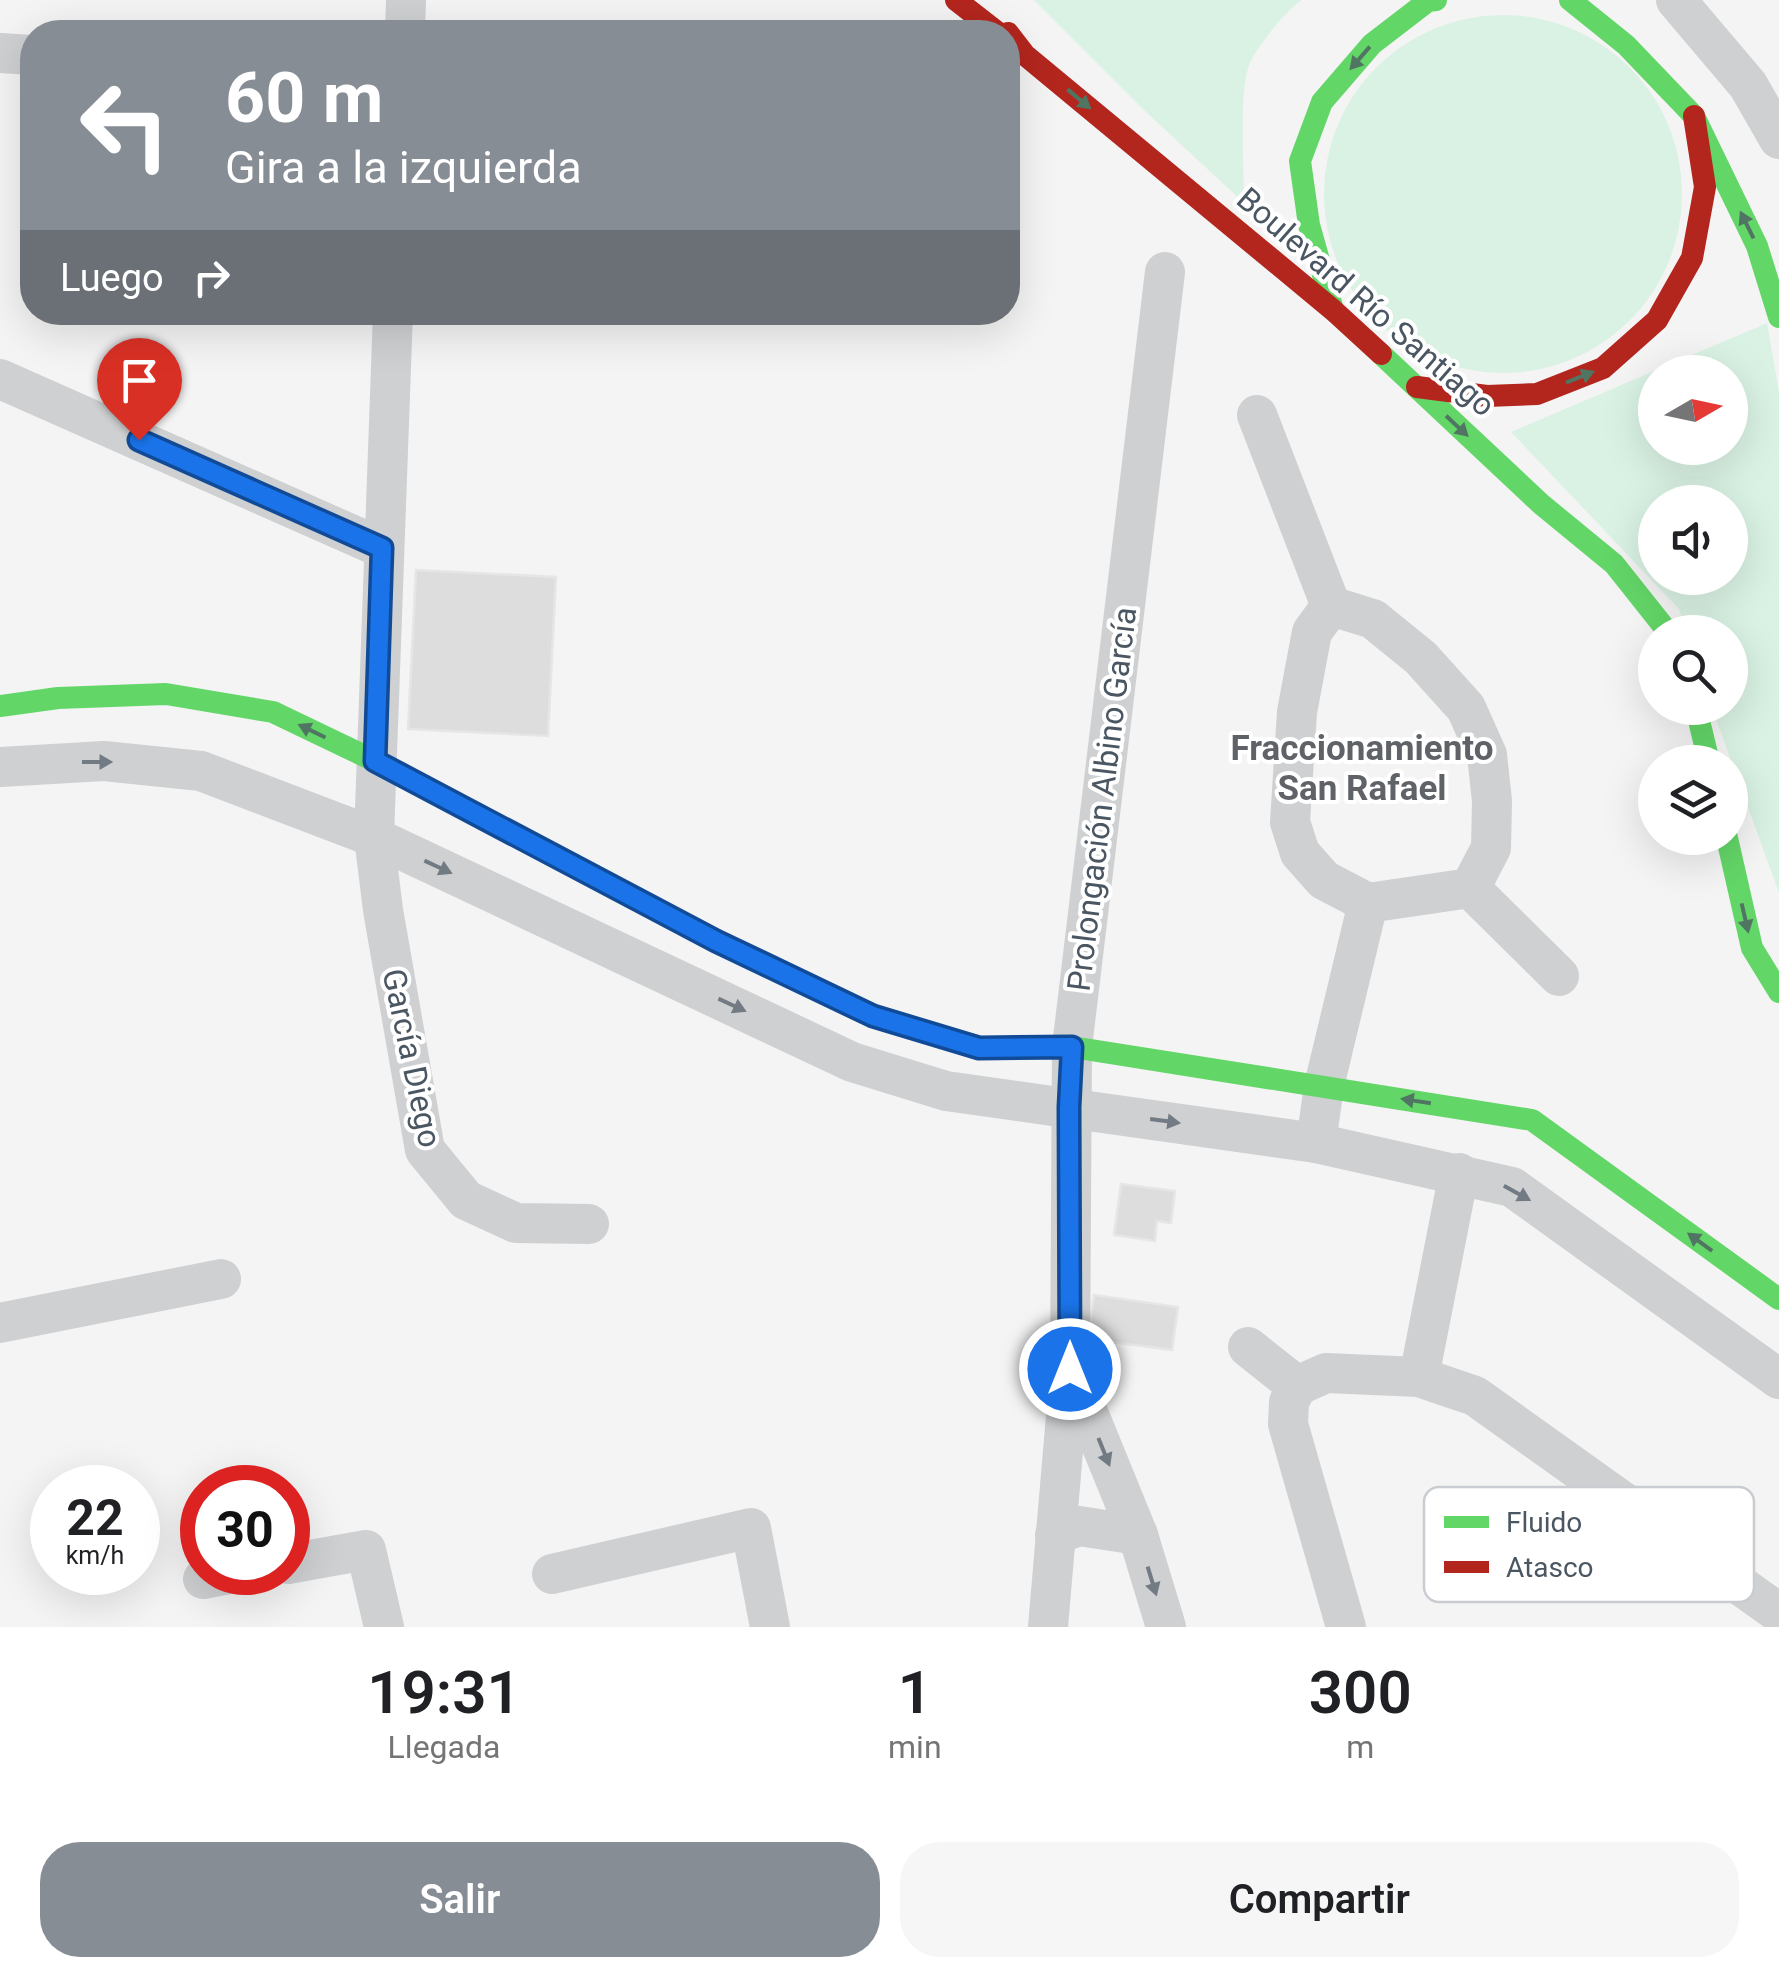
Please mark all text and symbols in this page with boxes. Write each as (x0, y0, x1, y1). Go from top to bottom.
one-way arrow (1349, 45, 1371, 70)
text: 60 m (225, 57, 383, 139)
icon: left (60, 60, 190, 190)
one-way arrow (1066, 88, 1091, 110)
text: Gira a la izquierda (225, 141, 582, 194)
street label: Boulevard Río Santiago (1229, 180, 1503, 424)
one-way arrow (1739, 210, 1756, 239)
icon: right (184, 250, 239, 305)
text: Luego (60, 256, 164, 300)
pin (97, 338, 182, 441)
icon: arrive (112, 353, 167, 408)
north arrow (1638, 355, 1748, 465)
map controls (1638, 355, 1748, 855)
one-way arrow (1565, 368, 1595, 384)
one-way arrow (1445, 414, 1469, 437)
button: sound (1638, 485, 1748, 595)
street label: Prolongación Albino García (1060, 605, 1144, 993)
button: search (1638, 615, 1748, 725)
one-way arrow (298, 722, 327, 739)
district label: Fraccionamiento San Rafael (1231, 728, 1493, 809)
button: layers (1638, 745, 1748, 855)
one-way arrow (82, 754, 114, 770)
one-way arrow (424, 858, 453, 875)
one-way arrow (1738, 903, 1753, 934)
street label: García Diego (375, 965, 449, 1151)
one-way arrow (718, 996, 747, 1013)
one-way arrow (1400, 1093, 1431, 1108)
one-way arrow (1150, 1114, 1182, 1130)
one-way arrow (1503, 1183, 1531, 1201)
one-way arrow (1687, 1232, 1713, 1252)
position arrow (1018, 1317, 1122, 1421)
one-way arrow (1097, 1437, 1113, 1467)
speed limit sign: 30 (180, 1465, 310, 1595)
legend (1424, 1487, 1754, 1602)
text: 22 (66, 1489, 124, 1547)
text: Fluido (1506, 1506, 1582, 1539)
text: km/h (66, 1541, 124, 1570)
text: Atasco (1506, 1551, 1594, 1584)
one-way arrow (1145, 1566, 1160, 1597)
text: 19:31 (367, 1657, 521, 1728)
text: 1 (898, 1657, 932, 1728)
text: 300 (1309, 1657, 1412, 1728)
text: Llegada (388, 1728, 500, 1766)
text: min (888, 1728, 942, 1766)
text: m (1346, 1728, 1374, 1766)
button: Salir (40, 1842, 880, 1957)
button: Compartir (900, 1842, 1739, 1957)

